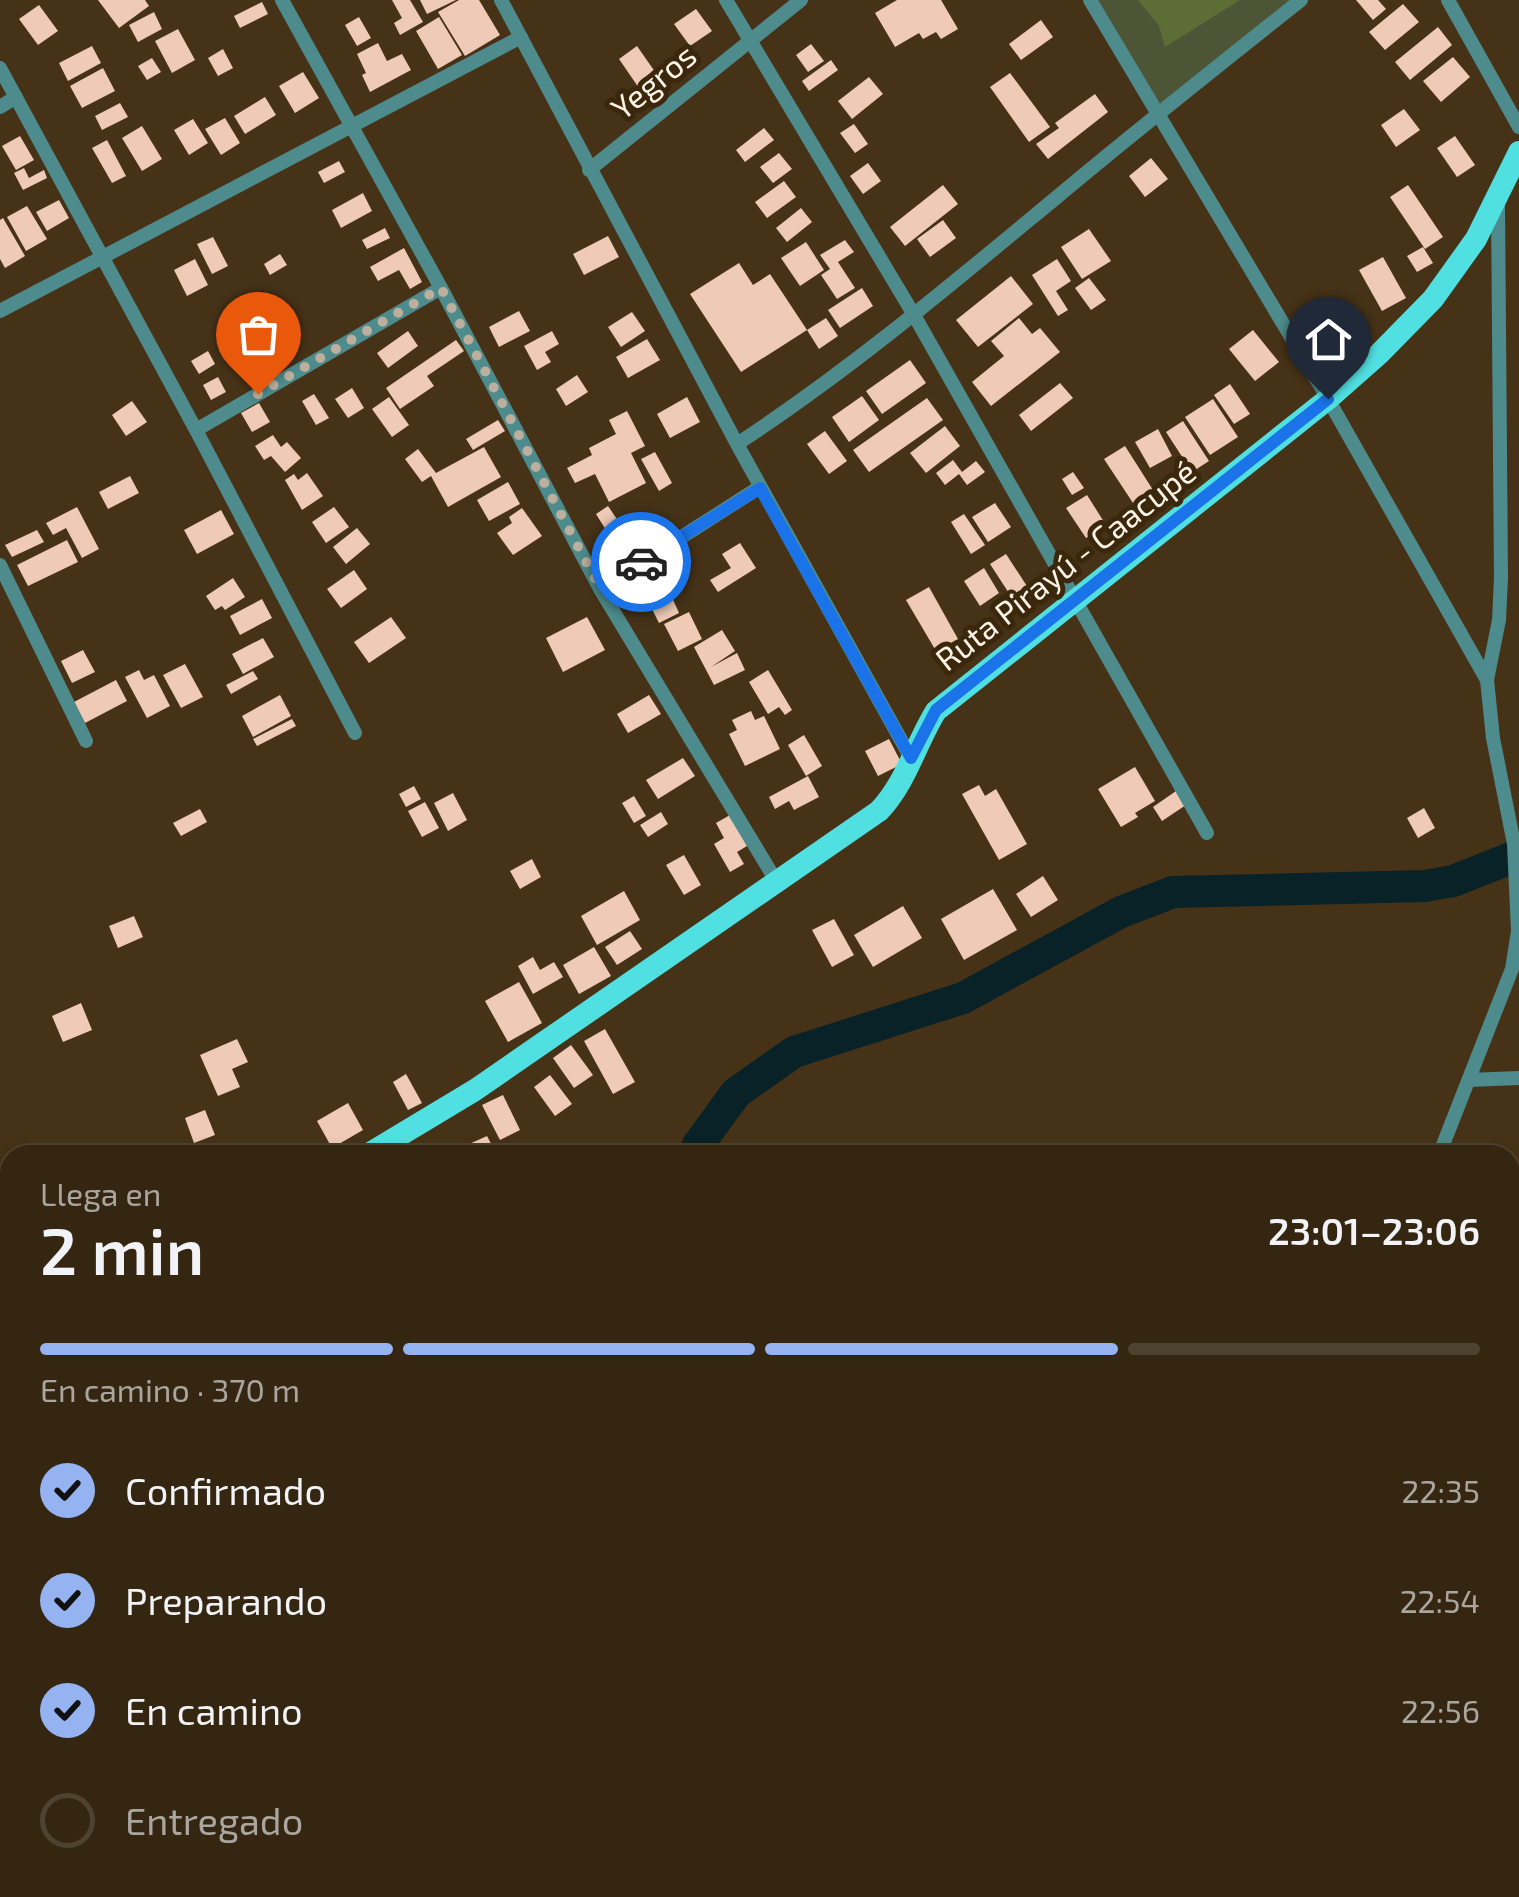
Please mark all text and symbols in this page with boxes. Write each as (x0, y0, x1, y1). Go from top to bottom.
street label: Yegros (603, 35, 703, 126)
pin (216, 292, 301, 395)
pin (1286, 297, 1371, 400)
icon: bag (231, 307, 286, 362)
icon: home (1301, 312, 1356, 367)
street label: Ruta Pirayú - Caacupé (927, 451, 1202, 678)
courier (591, 512, 691, 612)
icon: car (614, 535, 669, 590)
text: Llega en (40, 1174, 161, 1212)
text: 23:01–23:06 (1268, 1207, 1480, 1253)
text: 2 min (40, 1210, 204, 1288)
text: En camino · 370 m (40, 1370, 300, 1408)
icon: check (40, 1463, 95, 1518)
text: Confirmado (125, 1467, 326, 1513)
text: 22:35 (1402, 1471, 1480, 1509)
icon: check (40, 1573, 95, 1628)
text: Preparando (125, 1577, 327, 1623)
text: 22:54 (1400, 1581, 1480, 1619)
icon: check (40, 1683, 95, 1738)
text: En camino (125, 1687, 303, 1733)
text: 22:56 (1401, 1691, 1480, 1729)
text: Entregado (125, 1797, 303, 1843)

